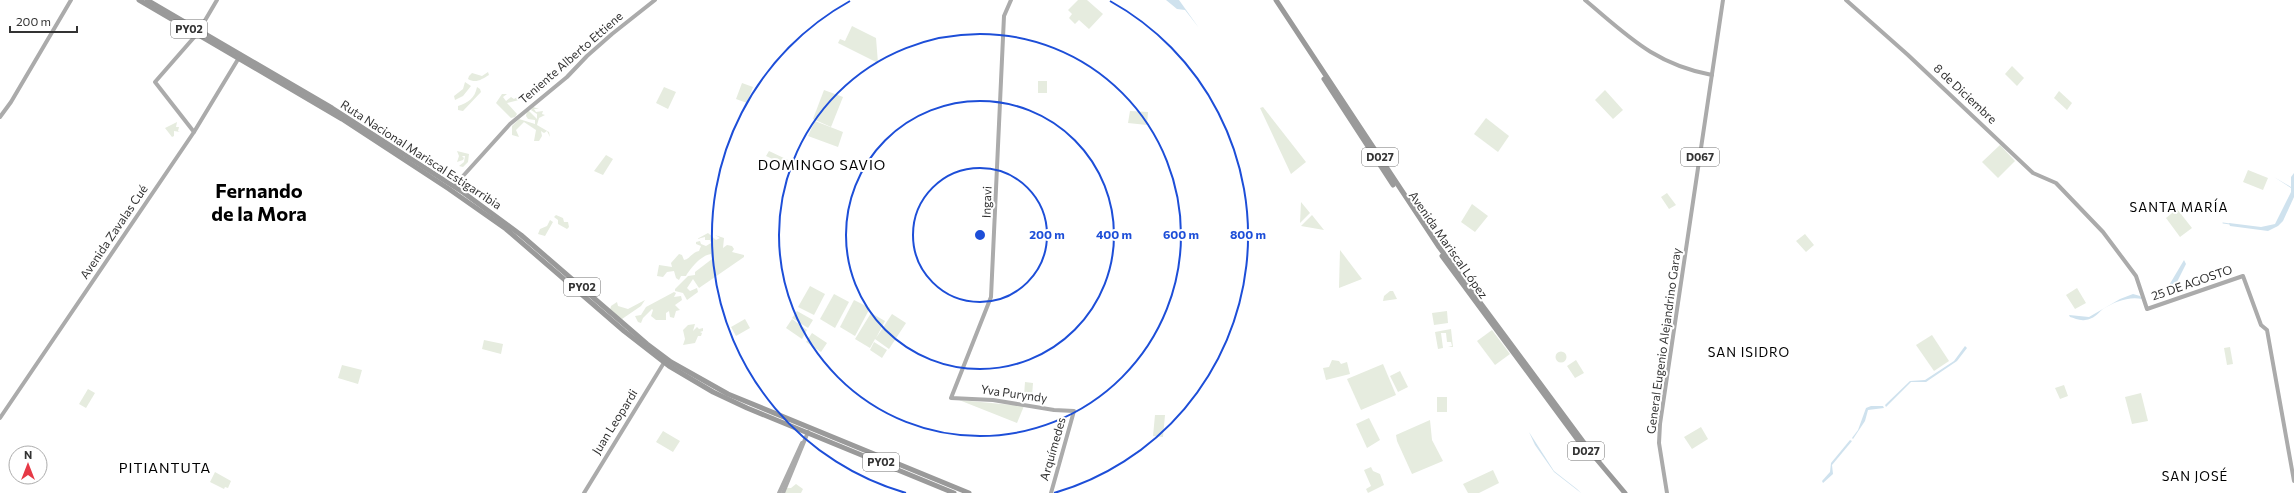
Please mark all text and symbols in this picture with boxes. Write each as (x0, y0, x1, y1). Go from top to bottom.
scale bar (10, 8, 77, 34)
street label: Teniente Alberto Ettiene (516, 8, 625, 106)
text: 200 m (16, 14, 51, 28)
road number: PY02 (171, 20, 207, 38)
street label: 8 de Diciembre (1931, 61, 2000, 126)
street label: Ruta Nacional Mariscal Estigarribia (338, 97, 505, 212)
road number: D027 (1362, 148, 1398, 166)
road number: D067 (1681, 148, 1719, 166)
district label: DOMINGO SAVIO (758, 156, 886, 173)
district label: Fernando de la Mora (211, 178, 307, 225)
street label: Avenida Zavalas Cué (76, 182, 150, 281)
street label: Ingavi (978, 186, 994, 218)
street label: Avenida Mariscal López (1407, 188, 1491, 301)
district label: SANTA MARÍA (2130, 198, 2228, 215)
text: 200 m (1029, 227, 1065, 241)
text: 400 m (1096, 227, 1132, 241)
text: 600 m (1163, 227, 1199, 241)
text: 800 m (1230, 227, 1266, 241)
centre of rings (973, 228, 987, 242)
street label: General Eugenio Alejandrino Garay (1643, 247, 1683, 435)
street label: 25 DE AGOSTO (2149, 262, 2234, 302)
road number: PY02 (564, 278, 600, 296)
district label: SAN ISIDRO (1708, 344, 1790, 360)
street label: Yva Puryndy (980, 381, 1048, 405)
street label: Juan Leopardi (589, 386, 641, 457)
street label: Arquímedes (1036, 415, 1068, 482)
road number: D027 (1568, 442, 1604, 460)
north arrow (8, 445, 48, 485)
text: N (24, 448, 32, 461)
road number: PY02 (863, 453, 899, 471)
district label: PITIANTUTA (119, 459, 211, 476)
district label: SAN JOSÉ (2162, 467, 2228, 484)

